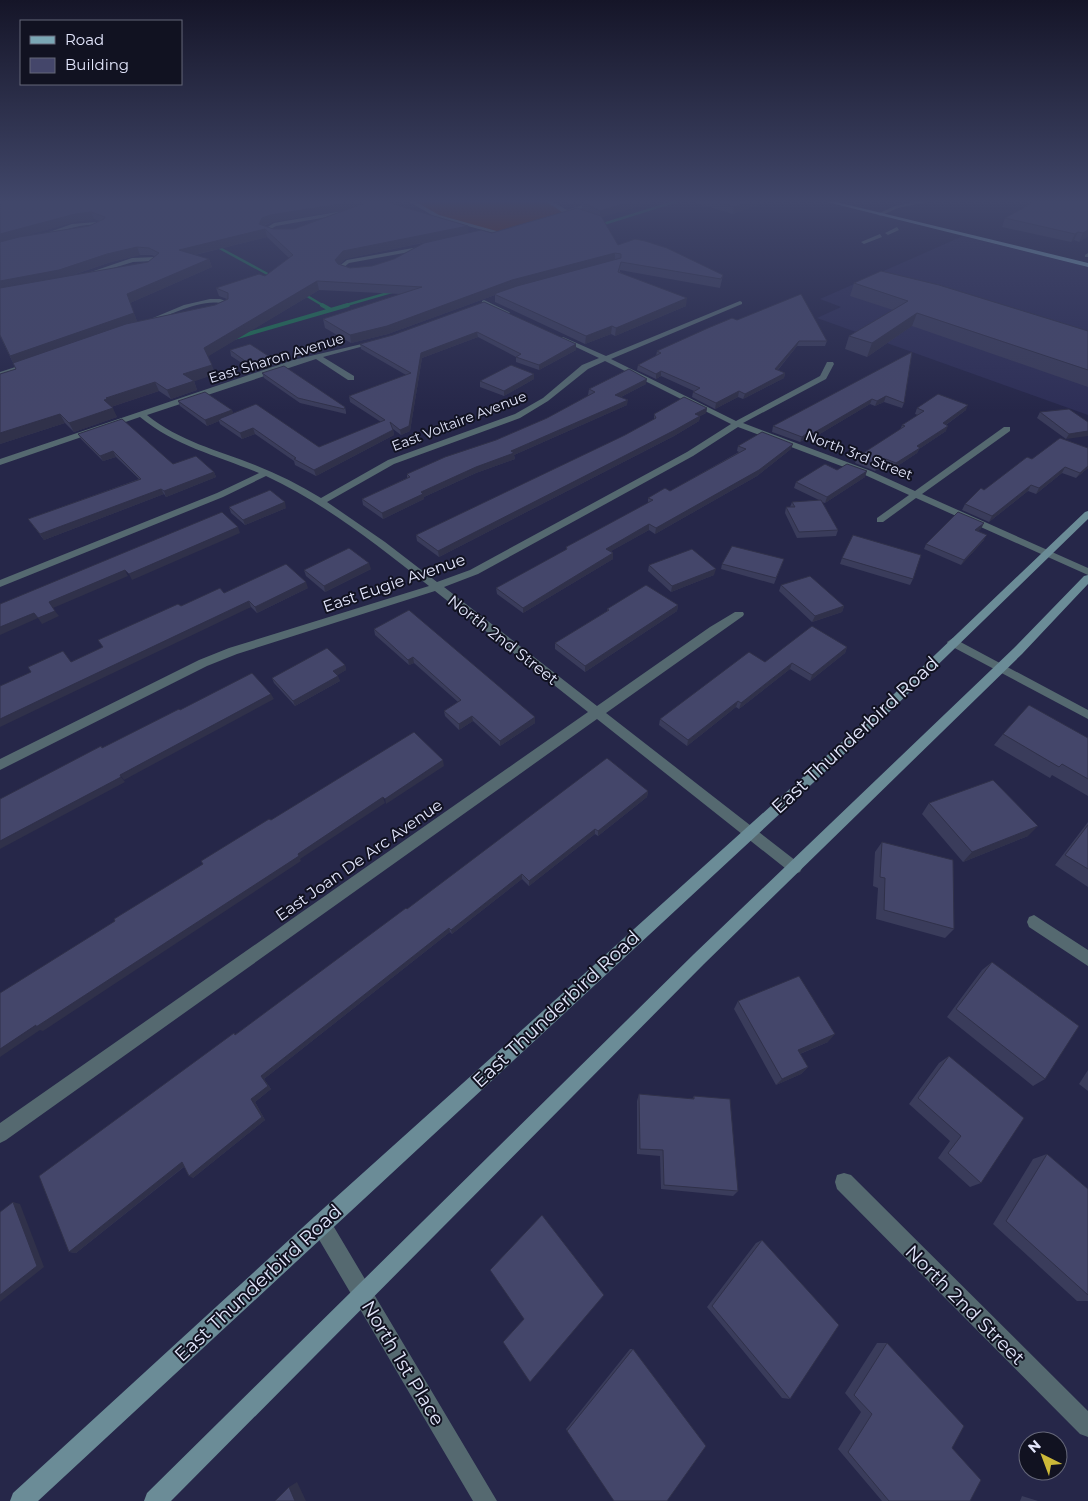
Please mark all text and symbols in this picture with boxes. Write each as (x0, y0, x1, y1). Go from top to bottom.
legend (20, 20, 182, 85)
text: Road (65, 30, 104, 49)
text: Building (65, 55, 129, 74)
street label: East Sharon Avenue (206, 329, 346, 387)
street label: East Voltaire Avenue (389, 387, 529, 455)
street label: North 3rd Street (803, 426, 916, 484)
street label: East Eugie Avenue (320, 550, 468, 616)
street label: North 2nd Street (444, 591, 562, 689)
street label: East Thunderbird Road (767, 652, 943, 818)
street label: East Joan De Arc Avenue (272, 795, 446, 925)
street label: East Thunderbird Road (468, 926, 644, 1092)
street label: East Thunderbird Road (170, 1200, 346, 1366)
street label: North 2nd Street (900, 1240, 1030, 1370)
street label: North 1st Place (357, 1296, 449, 1430)
north arrow (1018, 1431, 1068, 1481)
text: N (1024, 1436, 1045, 1457)

